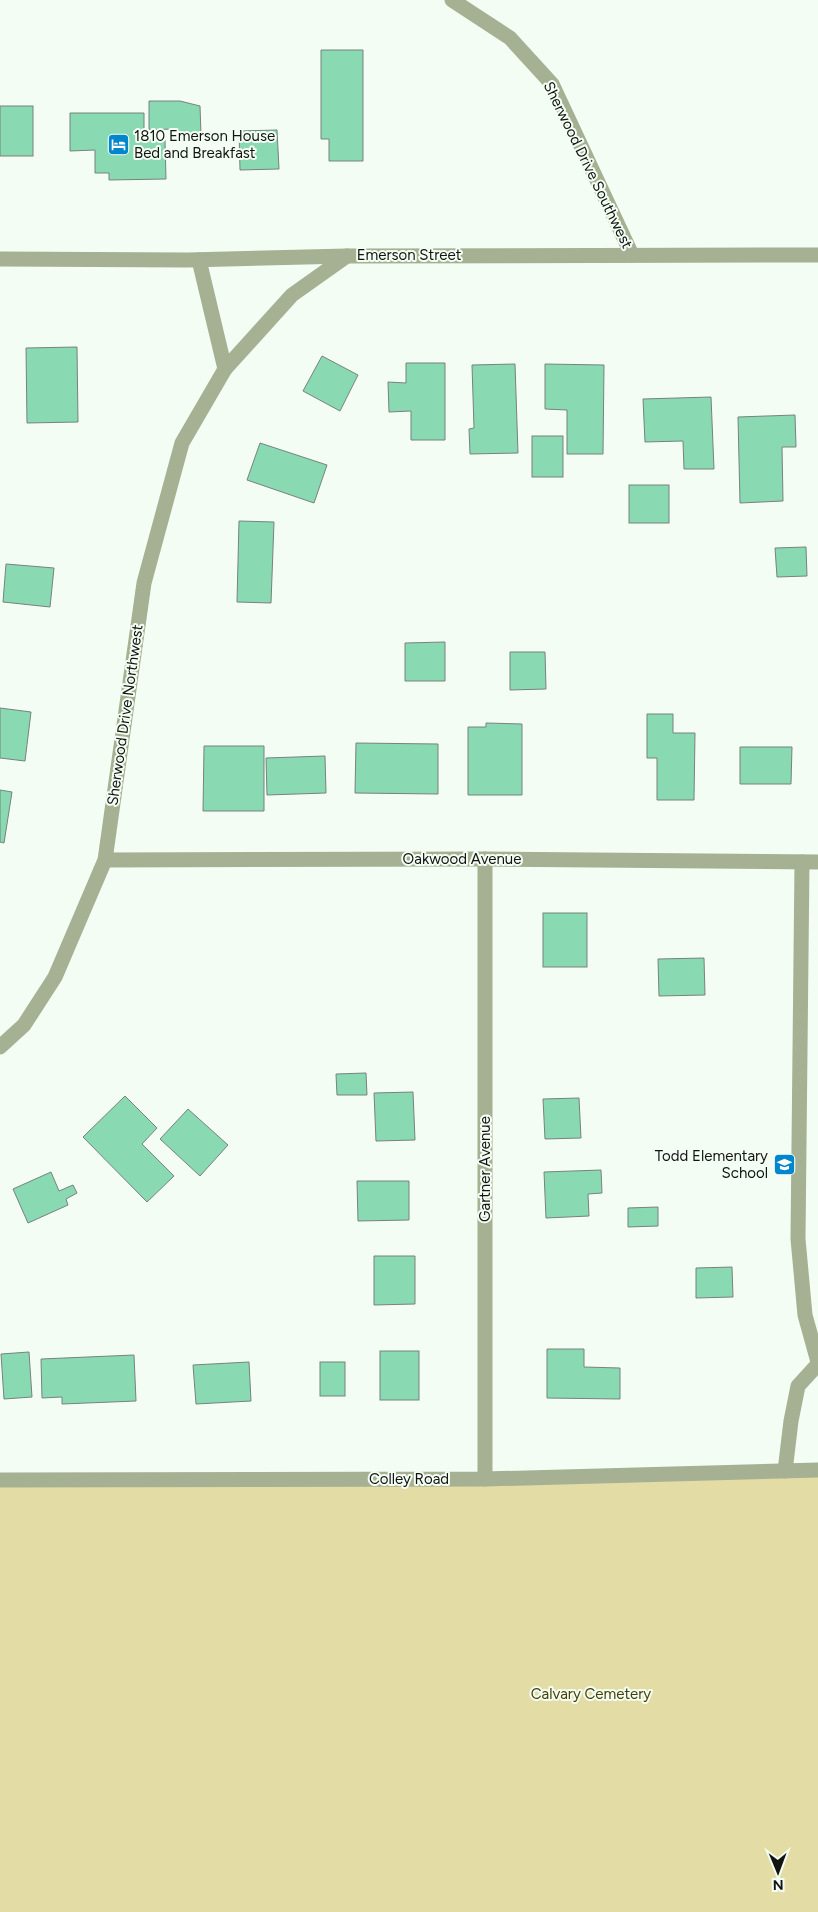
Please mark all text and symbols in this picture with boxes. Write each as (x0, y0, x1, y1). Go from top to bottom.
street label: Sherwood Drive Southwest (540, 79, 636, 252)
place label: 1810 Emerson House Bed and Breakfast (134, 127, 275, 162)
hotel icon: 1810 Emerson House Bed and Breakfast (106, 133, 130, 157)
street label: Emerson Street (357, 246, 462, 264)
street label: Sherwood Drive Northwest (103, 623, 147, 807)
street label: Oakwood Avenue (403, 850, 521, 868)
street label: Gartner Avenue (476, 1116, 494, 1222)
place label: Todd Elementary School (655, 1147, 768, 1182)
school or university icon: Todd Elementary School (772, 1153, 796, 1177)
street label: Colley Road (369, 1470, 449, 1488)
park label: Calvary Cemetery (531, 1685, 651, 1703)
north arrow (753, 1847, 803, 1897)
text: N (773, 1876, 784, 1893)

